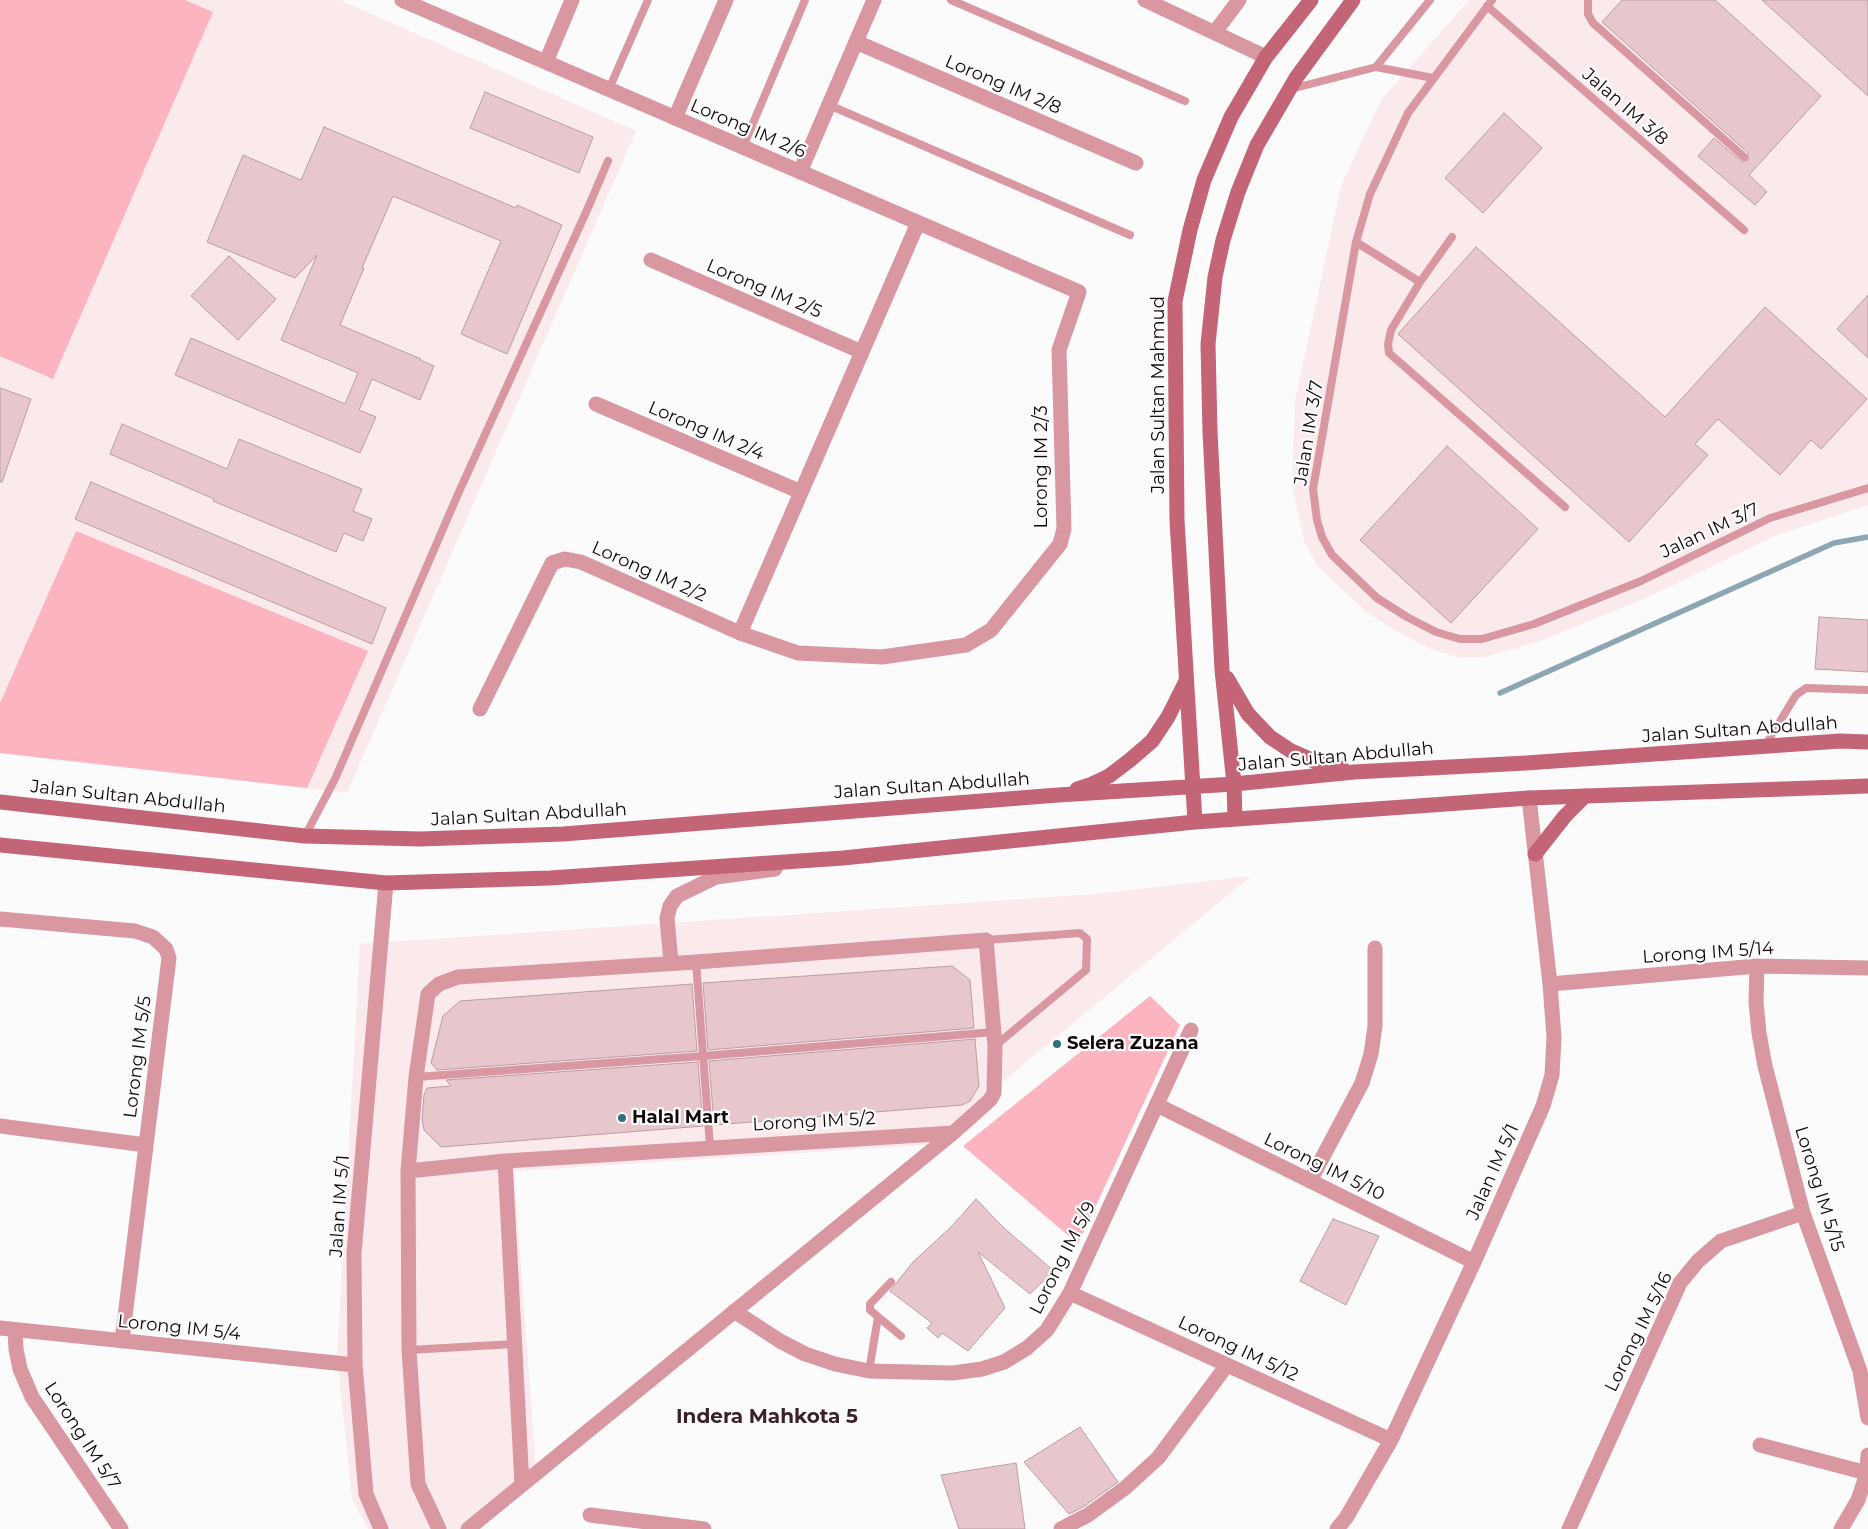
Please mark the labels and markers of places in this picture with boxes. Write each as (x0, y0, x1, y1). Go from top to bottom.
place label: Selera Zuzana (1067, 1033, 1199, 1055)
marker: Selera Zuzana (1051, 1038, 1063, 1050)
place label: Halal Mart (632, 1107, 729, 1129)
marker: Halal Mart (616, 1112, 628, 1124)

